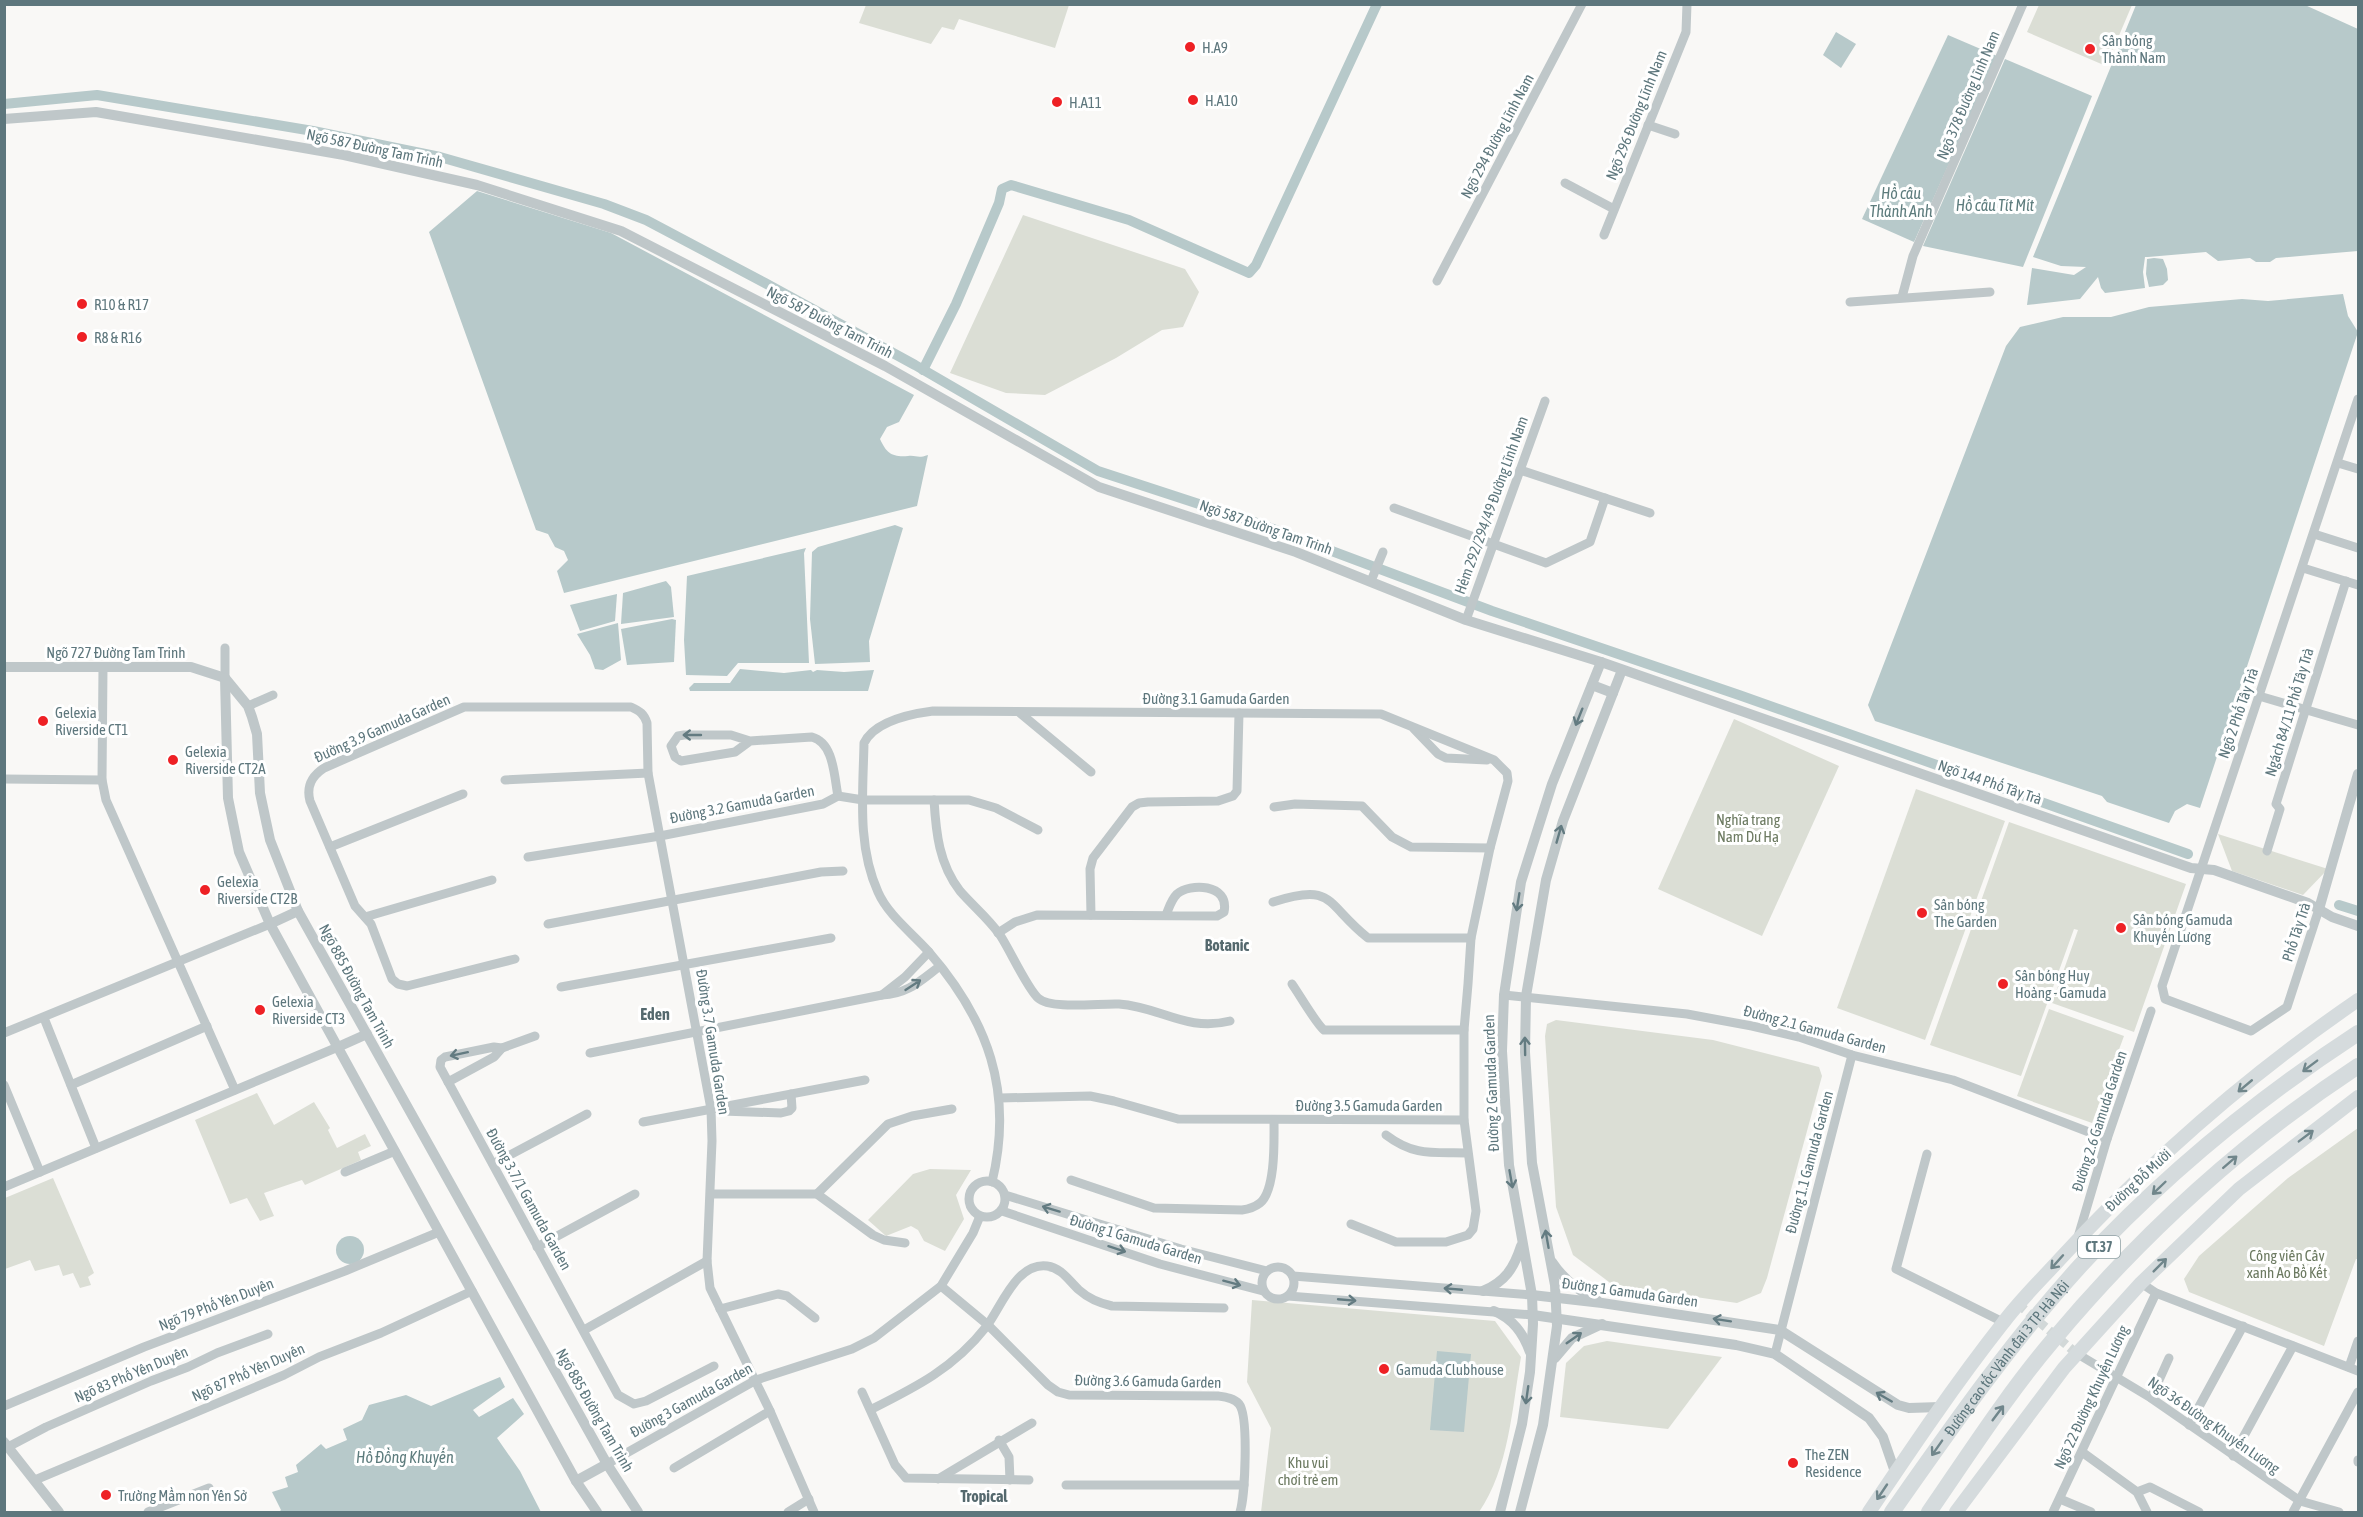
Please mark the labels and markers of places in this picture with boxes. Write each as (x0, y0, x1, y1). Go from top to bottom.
place label: Sân bóng Thành Nam (2102, 32, 2166, 66)
place label: H.A9 (1202, 39, 1228, 56)
marker: H.A9 (1183, 40, 1197, 54)
marker: Sân bóng Thành Nam (2083, 42, 2097, 56)
place label: H.A10 (1205, 92, 1238, 109)
marker: H.A10 (1186, 93, 1200, 107)
place label: H.A11 (1069, 94, 1102, 111)
marker: H.A11 (1050, 95, 1064, 109)
place label: R10 & R17 (94, 296, 149, 313)
marker: R10 & R17 (75, 297, 89, 311)
place label: R8 & R16 (94, 329, 142, 346)
marker: R8 & R16 (75, 330, 89, 344)
place label: Gelexia Riverside CT1 (55, 704, 128, 738)
marker: Gelexia Riverside CT1 (36, 714, 50, 728)
place label: Gelexia Riverside CT2A (185, 743, 266, 777)
marker: Gelexia Riverside CT2A (166, 753, 180, 767)
place label: Gelexia Riverside CT2B (217, 873, 297, 907)
marker: Gelexia Riverside CT2B (198, 883, 212, 897)
place label: Sân bóng The Garden (1934, 896, 1997, 930)
marker: Sân bóng The Garden (1915, 906, 1929, 920)
place label: Sân bóng Gamuda Khuyến Lương (2133, 911, 2233, 945)
marker: Sân bóng Gamuda Khuyến Lương (2114, 921, 2128, 935)
place label: Sân bóng Huy Hoàng - Gamuda (2015, 967, 2106, 1001)
marker: Sân bóng Huy Hoàng - Gamuda (1996, 977, 2010, 991)
place label: Gelexia Riverside CT3 (272, 993, 345, 1027)
marker: Gelexia Riverside CT3 (253, 1003, 267, 1017)
place label: Gamuda Clubhouse (1396, 1361, 1504, 1378)
marker: Gamuda Clubhouse (1377, 1362, 1391, 1376)
place label: The ZEN Residence (1805, 1446, 1862, 1480)
marker: The ZEN Residence (1786, 1456, 1800, 1470)
place label: Trường Mầm non Yên Sở (118, 1487, 247, 1504)
marker: Trường Mầm non Yên Sở (99, 1488, 113, 1502)

